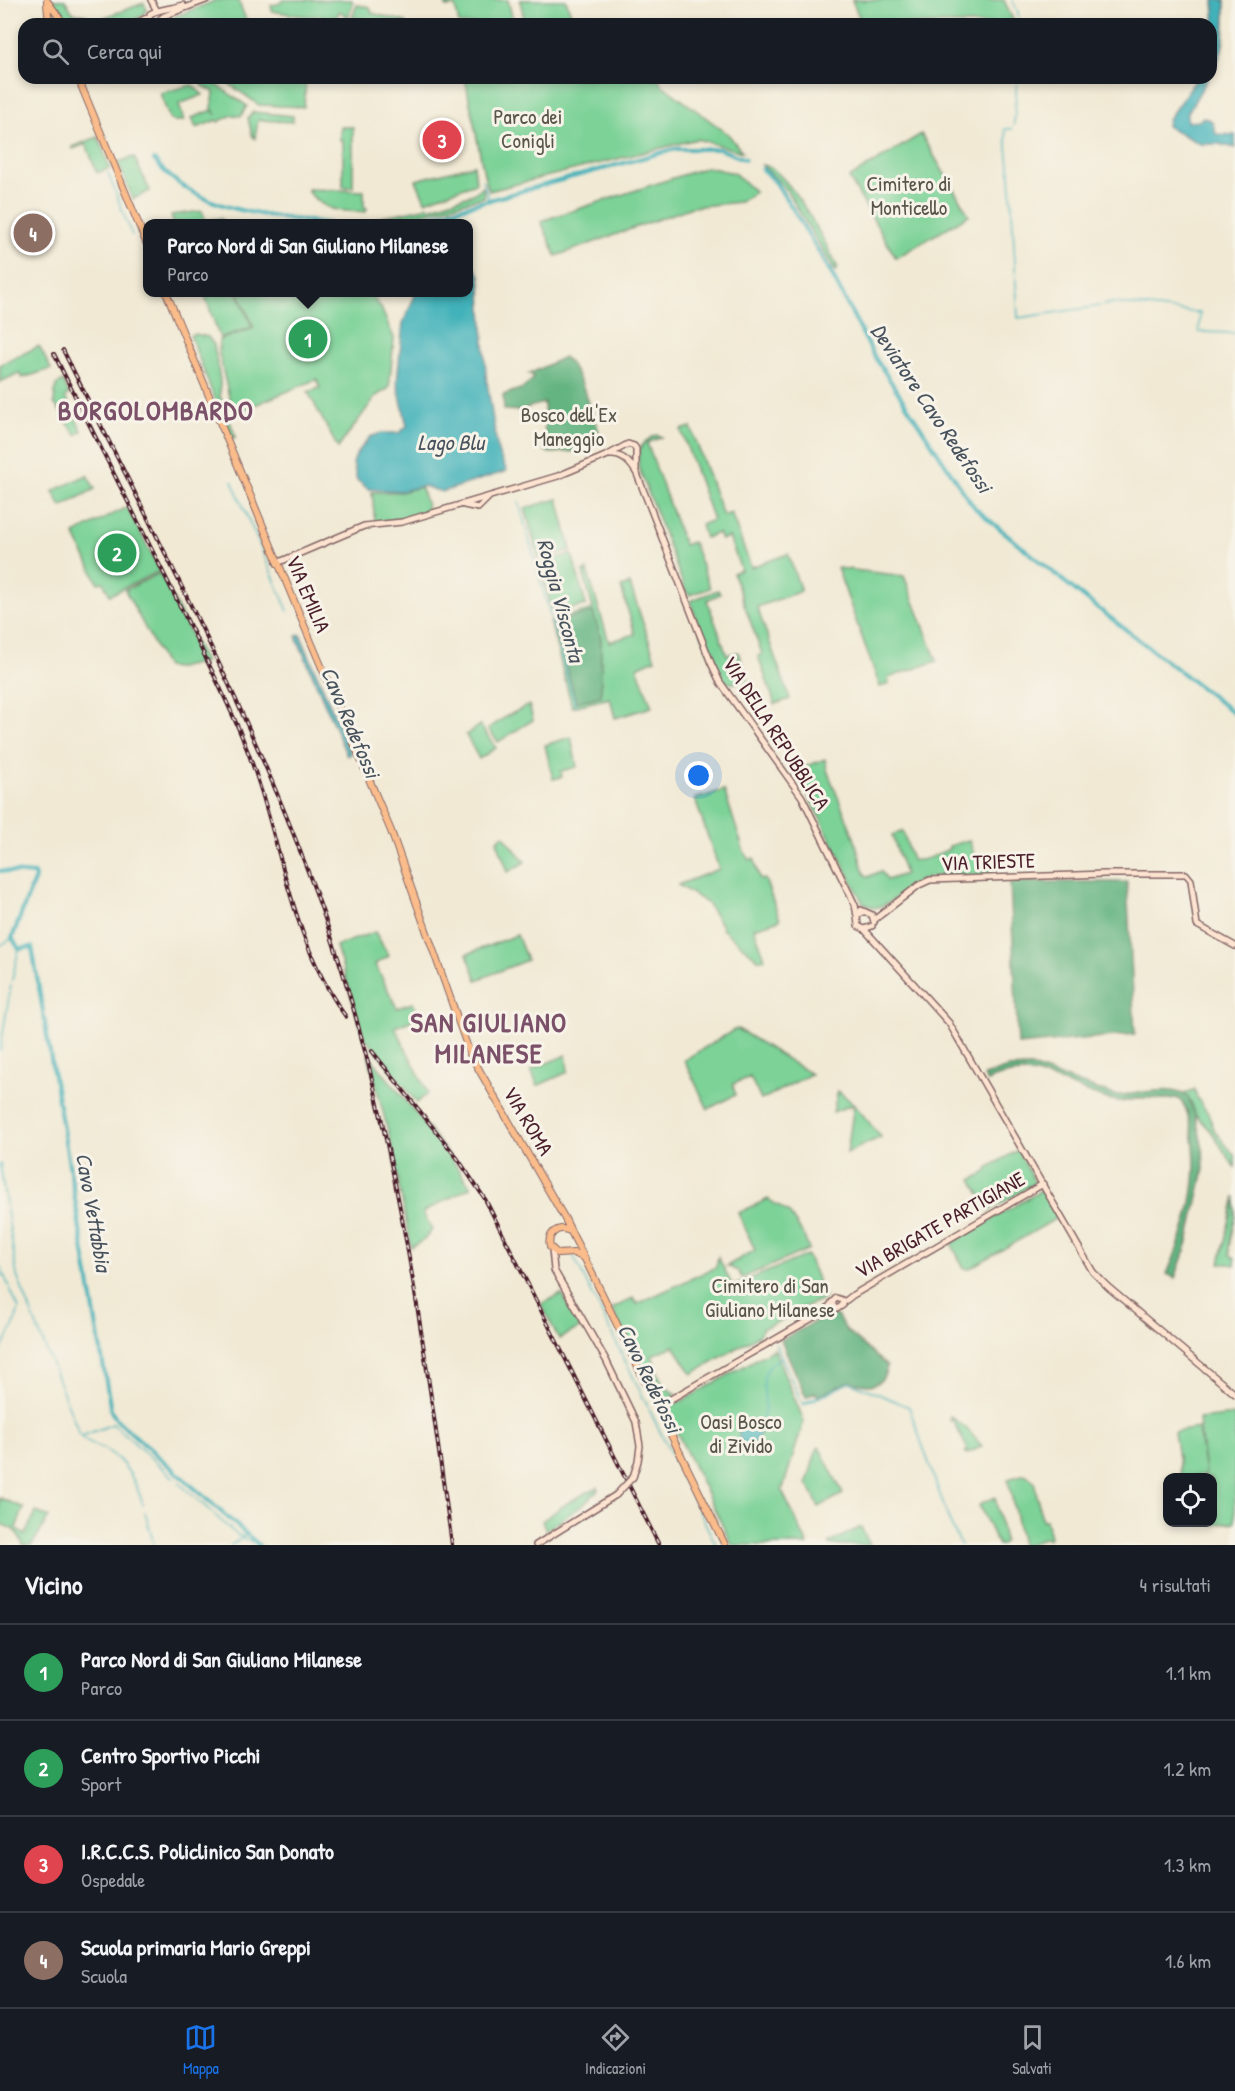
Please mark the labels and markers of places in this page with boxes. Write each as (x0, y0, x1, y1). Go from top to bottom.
pin: 3 (422, 118, 462, 162)
pin: 4 (14, 210, 52, 256)
pin: 1 (288, 316, 328, 362)
pin: 2 (98, 530, 136, 576)

